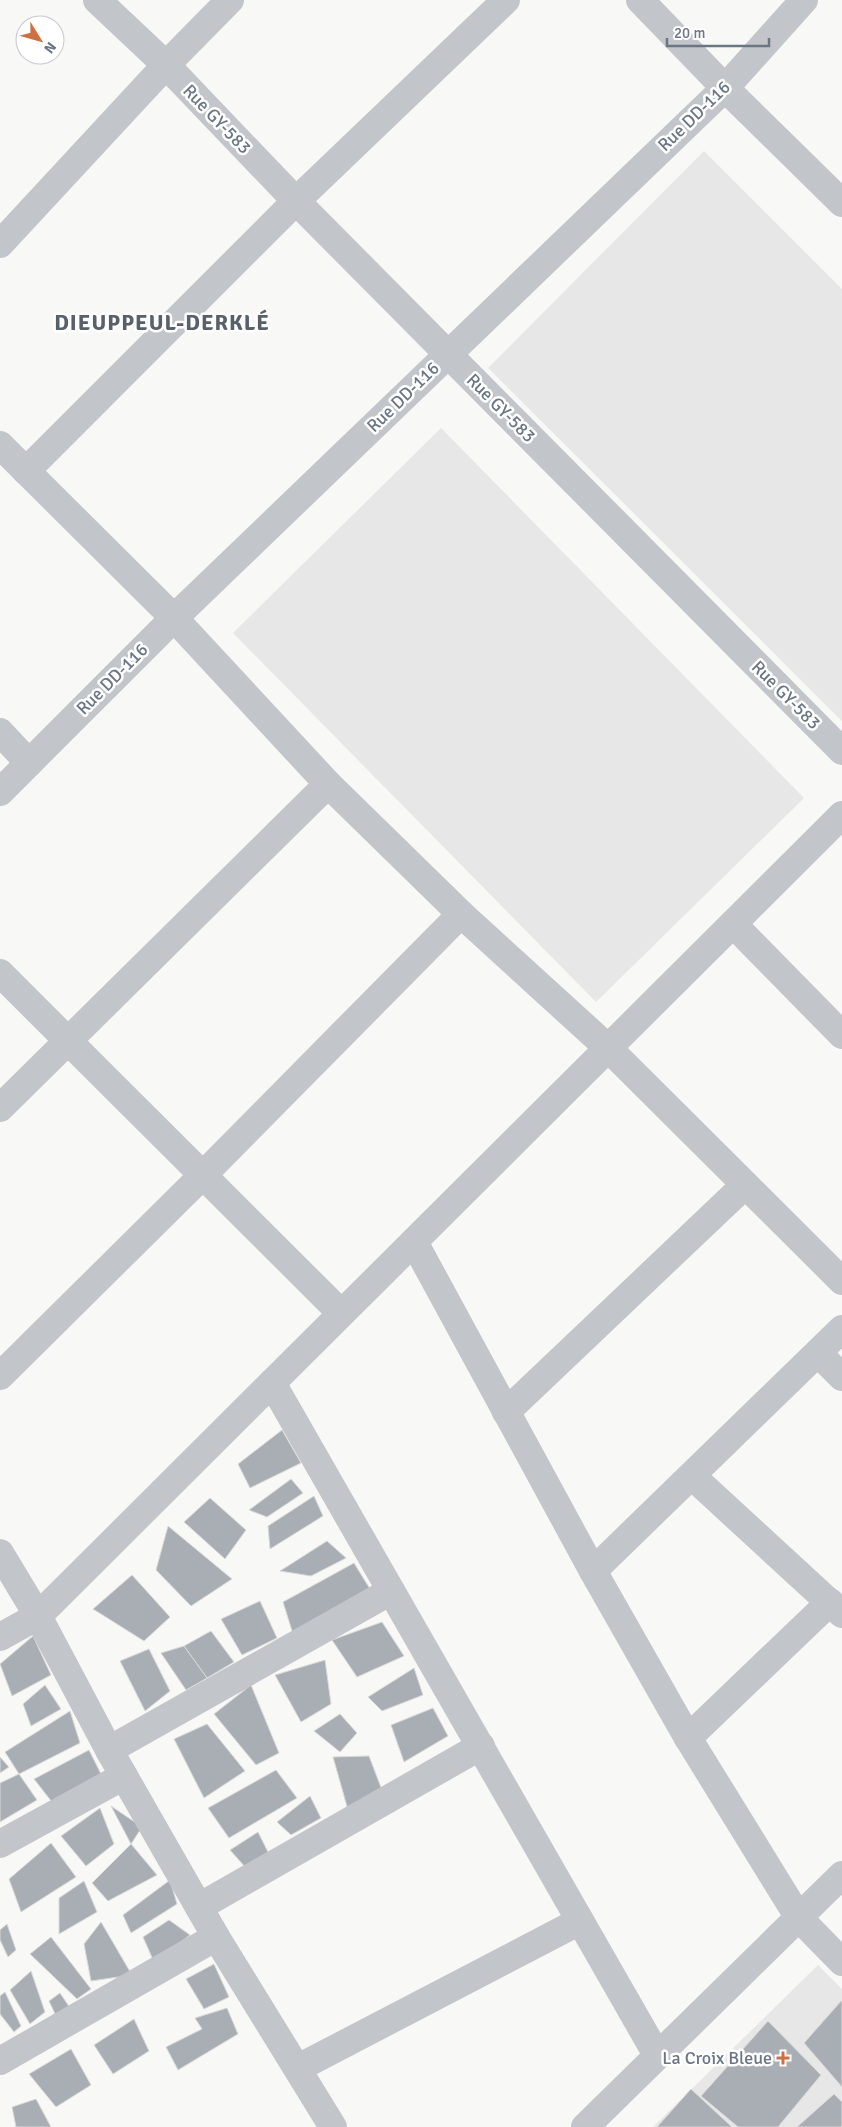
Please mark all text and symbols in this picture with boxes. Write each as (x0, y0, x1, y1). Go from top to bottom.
north arrow (15, 15, 65, 65)
scale bar (667, 15, 770, 47)
text: 20 m (674, 24, 705, 42)
text: N (40, 39, 60, 57)
street label: Rue DD-116 (653, 76, 735, 156)
street label: Rue GY-583 (178, 80, 256, 158)
district label: DIEUPPEUL-DERKLÉ (54, 309, 270, 336)
street label: Rue DD-116 (362, 357, 444, 437)
street label: Rue GY-583 (462, 369, 540, 447)
street label: Rue DD-116 (72, 639, 152, 719)
street label: Rue GY-583 (747, 656, 825, 734)
place label: La Croix Bleue (662, 2047, 772, 2069)
marker: La Croix Bleue (776, 2051, 790, 2065)

